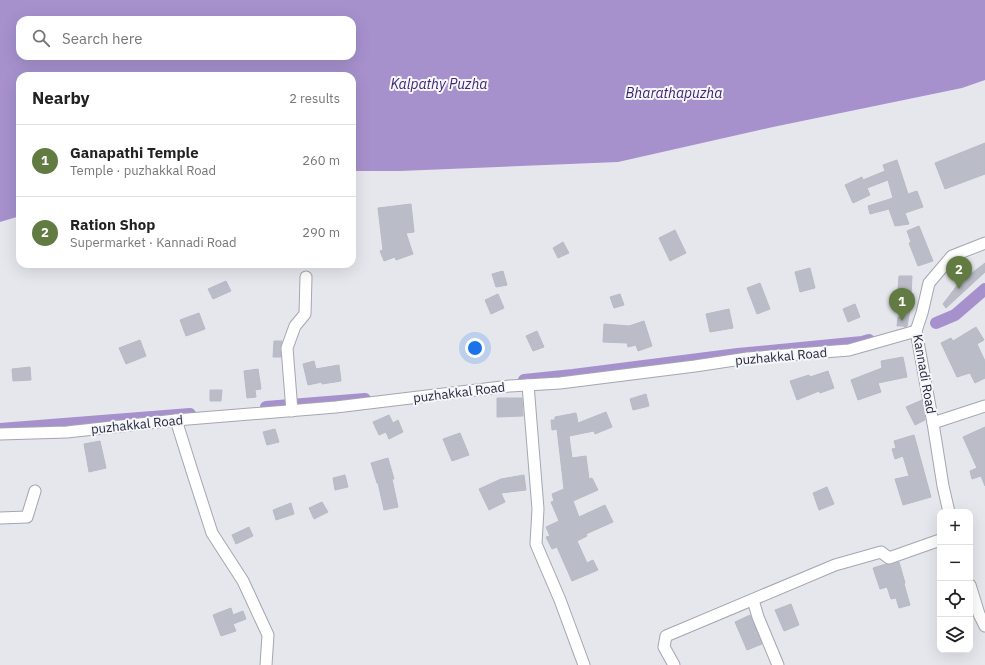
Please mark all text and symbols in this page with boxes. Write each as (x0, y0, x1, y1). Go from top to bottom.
search box (16, 16, 356, 60)
icon: search (30, 27, 52, 49)
text: Search here (62, 29, 142, 48)
water label: Kalpathy Puzha (391, 75, 487, 93)
water label: Bharathapuzha (626, 84, 722, 102)
text: Nearby (32, 87, 90, 109)
text: 2 results (289, 90, 340, 107)
text: Ganapathi Temple (70, 143, 199, 162)
text: 1 (41, 152, 49, 169)
text: 260 m (302, 152, 340, 169)
text: Temple · puzhakkal Road (70, 162, 216, 179)
text: Ration Shop (70, 215, 155, 234)
text: 2 (41, 224, 49, 241)
text: 290 m (302, 224, 340, 241)
text: Supermarket · Kannadi Road (70, 234, 237, 251)
pin: 2 (946, 256, 972, 289)
pin: 1 (889, 288, 915, 321)
street label: Kannadi Road (909, 333, 940, 415)
your location (465, 338, 485, 358)
street label: puzhakkal Road (734, 344, 828, 369)
street label: puzhakkal Road (412, 378, 506, 407)
street label: puzhakkal Road (90, 411, 184, 438)
map controls (937, 509, 973, 653)
button: + (937, 509, 973, 545)
button: − (937, 545, 973, 581)
button: locate (937, 581, 973, 617)
button: layers (937, 617, 973, 653)

